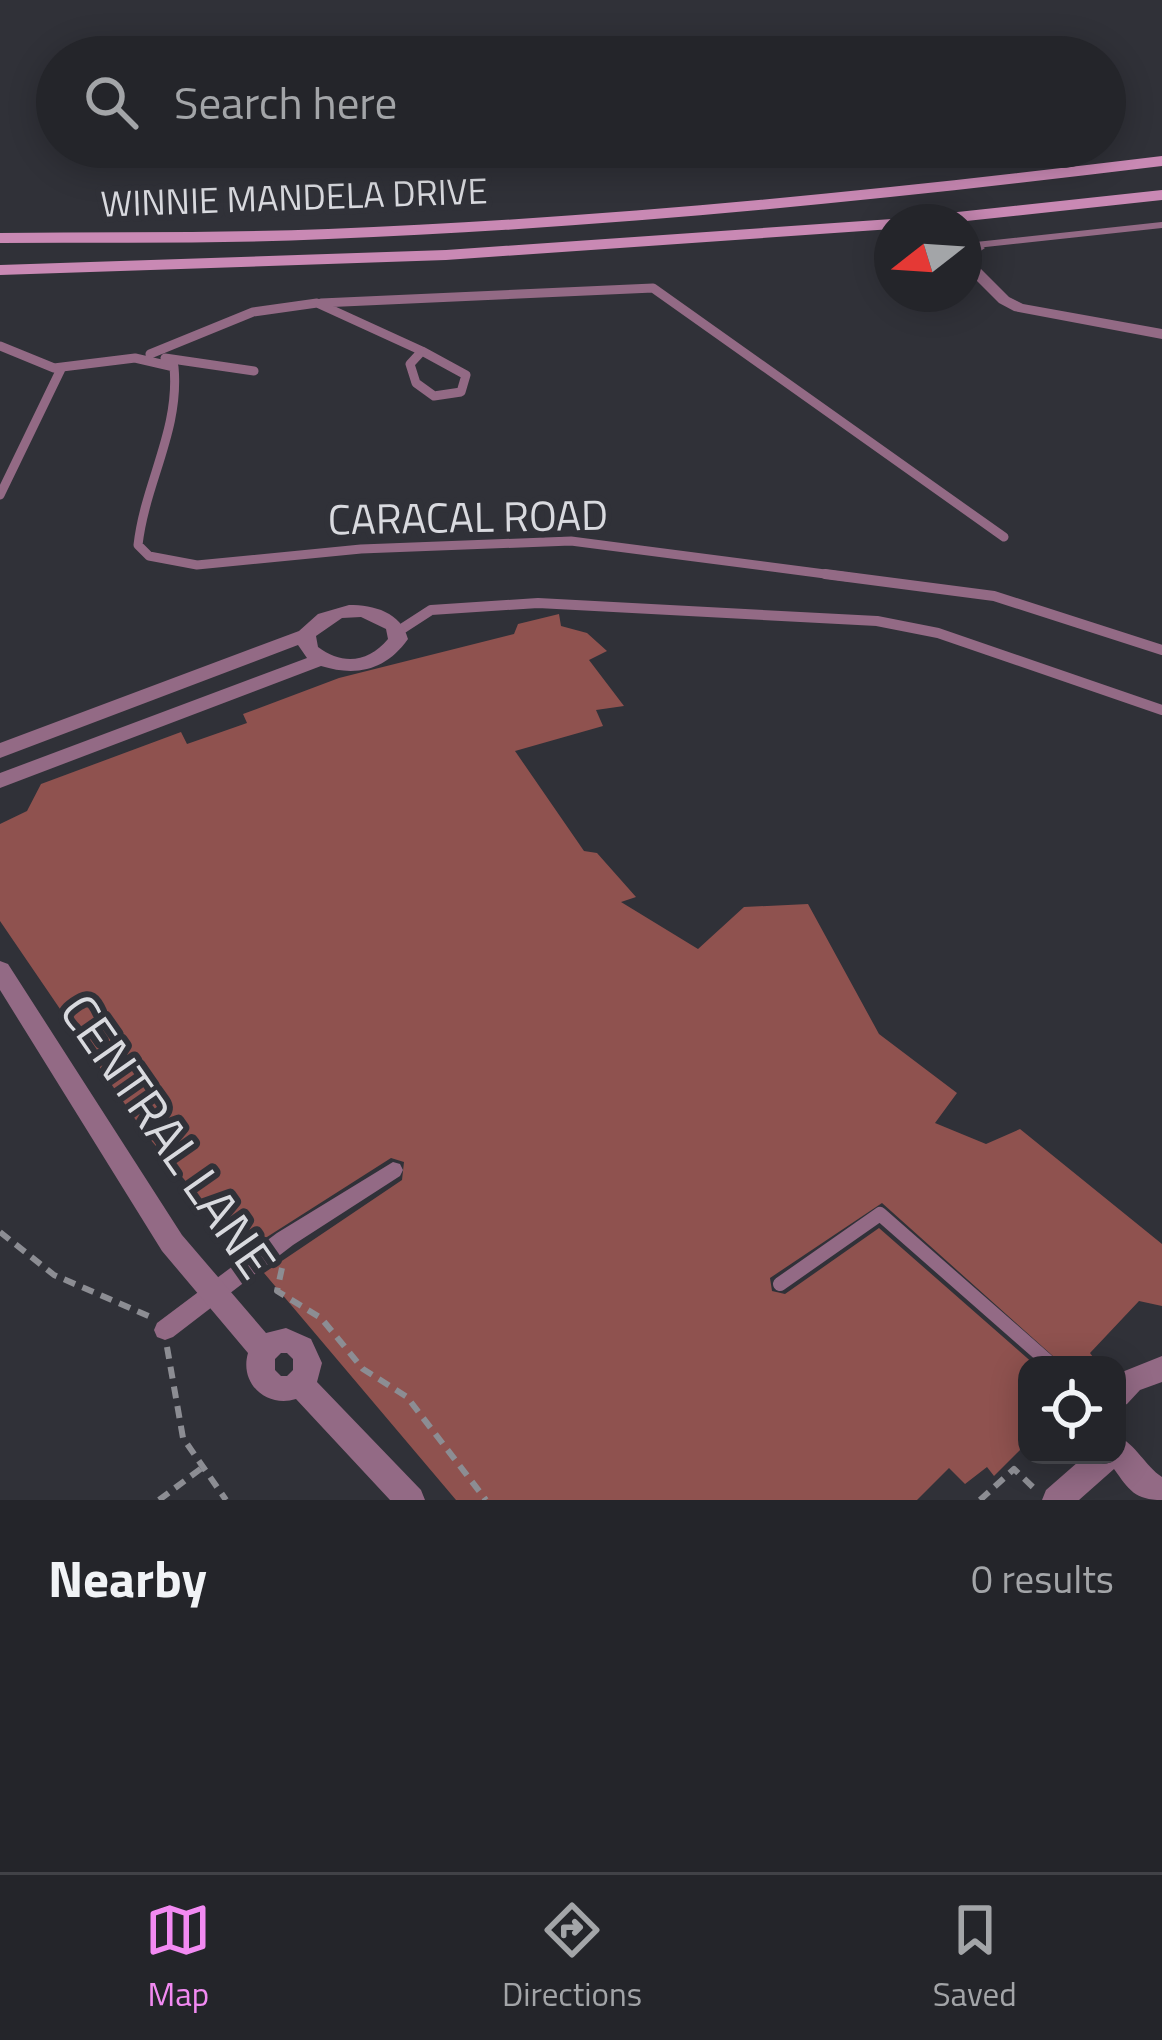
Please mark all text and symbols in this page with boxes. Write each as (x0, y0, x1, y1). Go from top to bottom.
search box (36, 36, 1126, 168)
text: Search here (174, 68, 397, 136)
icon: search (78, 69, 144, 135)
street label: WINNIE MANDELA DRIVE (100, 162, 488, 231)
north arrow (874, 204, 982, 312)
street label: CARACAL ROAD (327, 482, 609, 550)
street label: CENTRAL LANE (42, 977, 296, 1294)
map controls (1018, 1356, 1126, 1464)
button: locate (1018, 1356, 1126, 1464)
text: Nearby (48, 1539, 207, 1617)
text: 0 results (971, 1549, 1114, 1608)
tab: Map (145, 1897, 211, 2019)
tab: Directions (502, 1897, 642, 2019)
tab: Saved (933, 1897, 1017, 2019)

